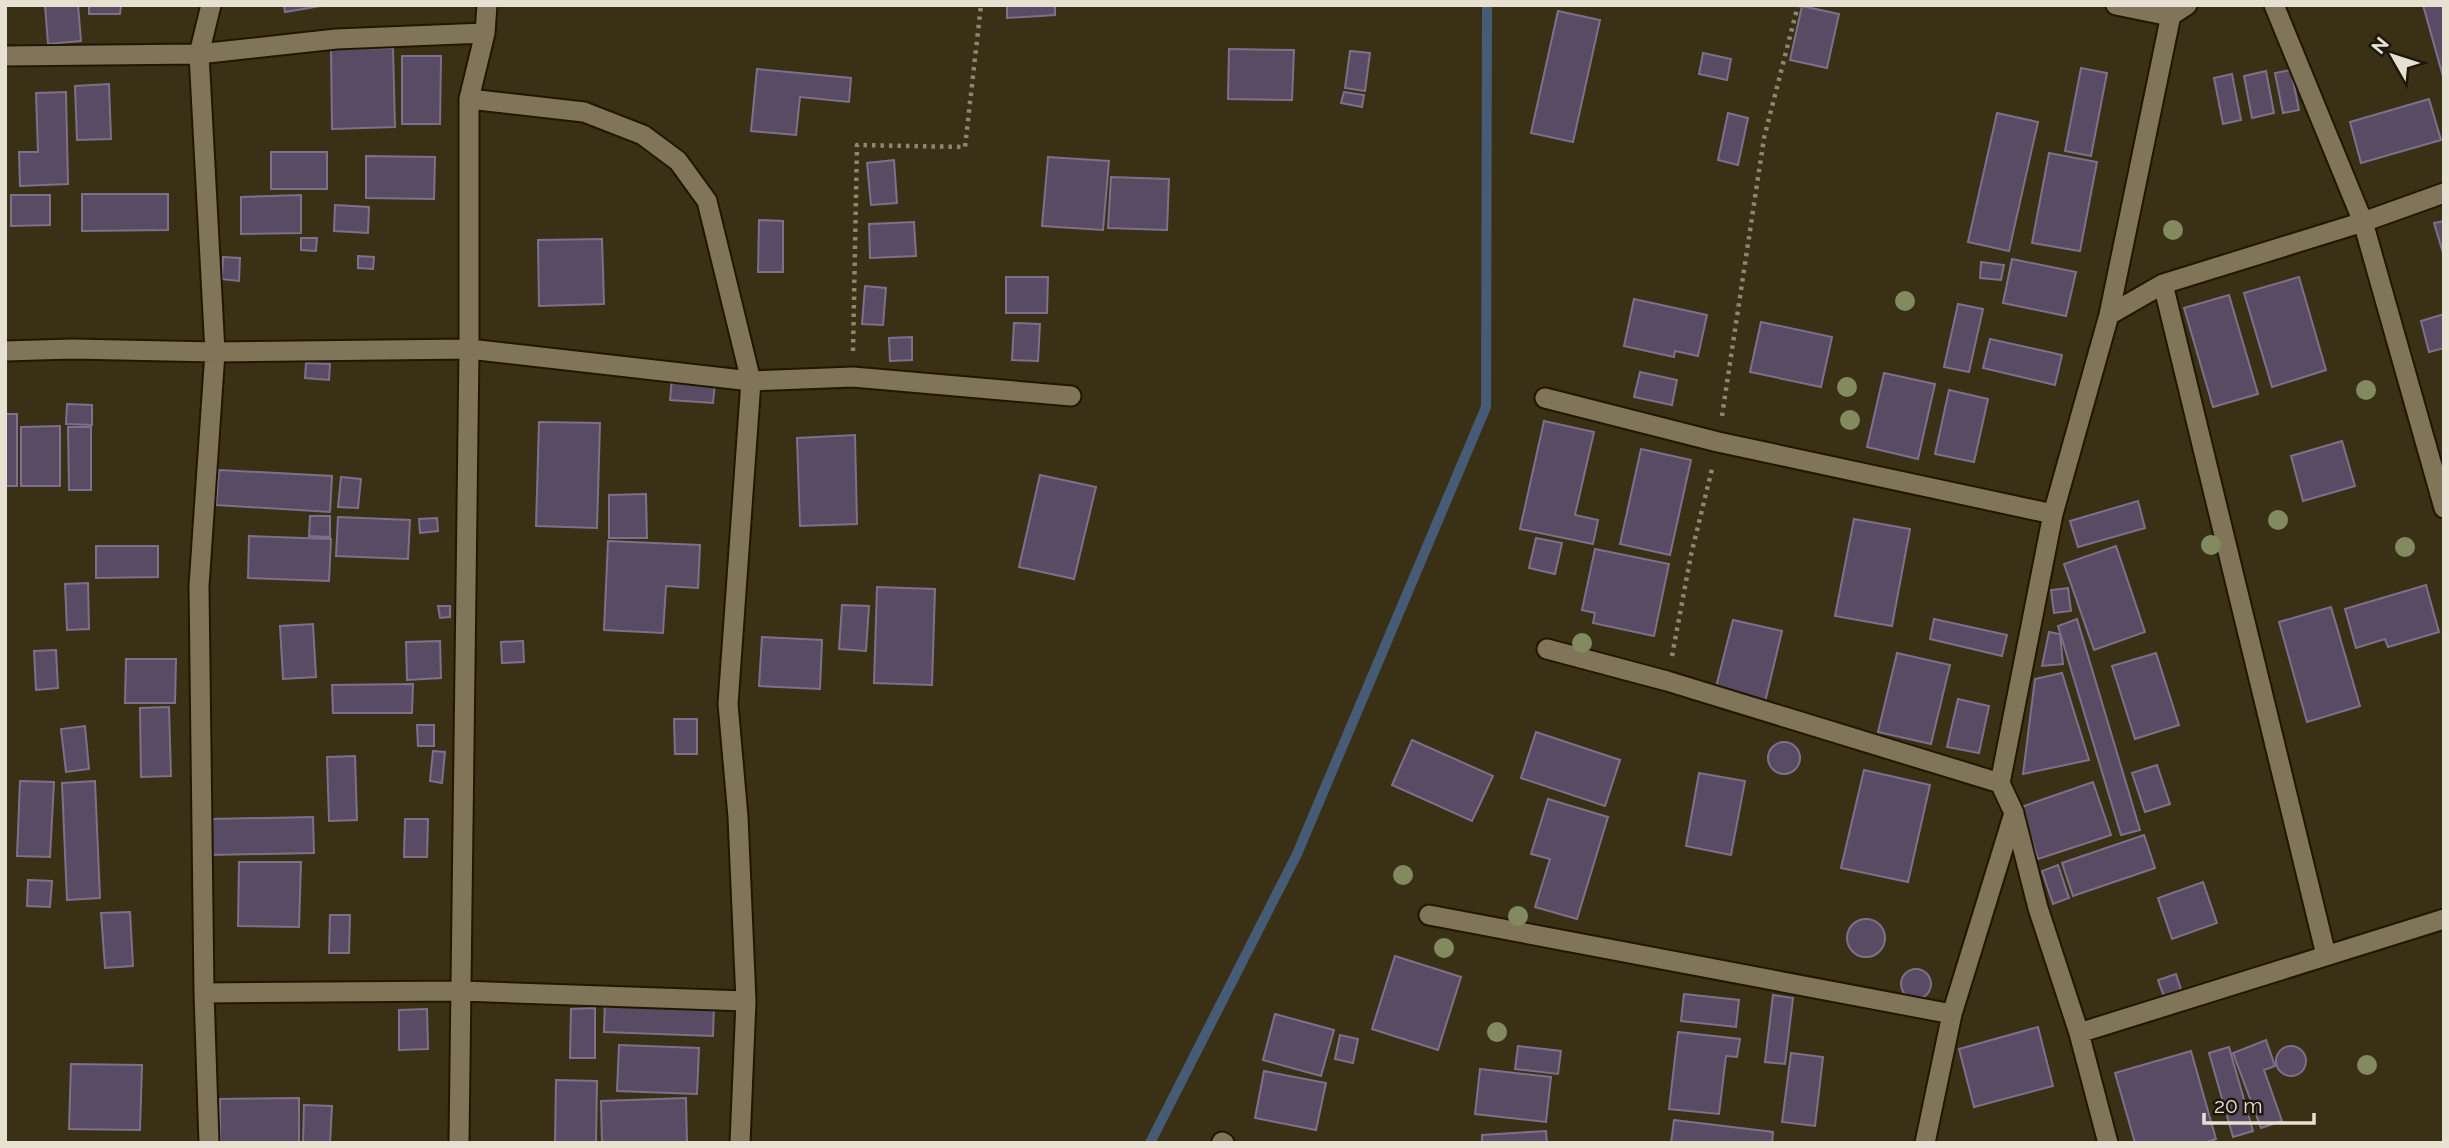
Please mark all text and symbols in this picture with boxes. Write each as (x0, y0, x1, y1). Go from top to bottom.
north arrow (2358, 21, 2428, 91)
text: N (2367, 33, 2393, 58)
scale bar (2204, 1082, 2314, 1126)
text: 20 m (2214, 1093, 2262, 1118)

